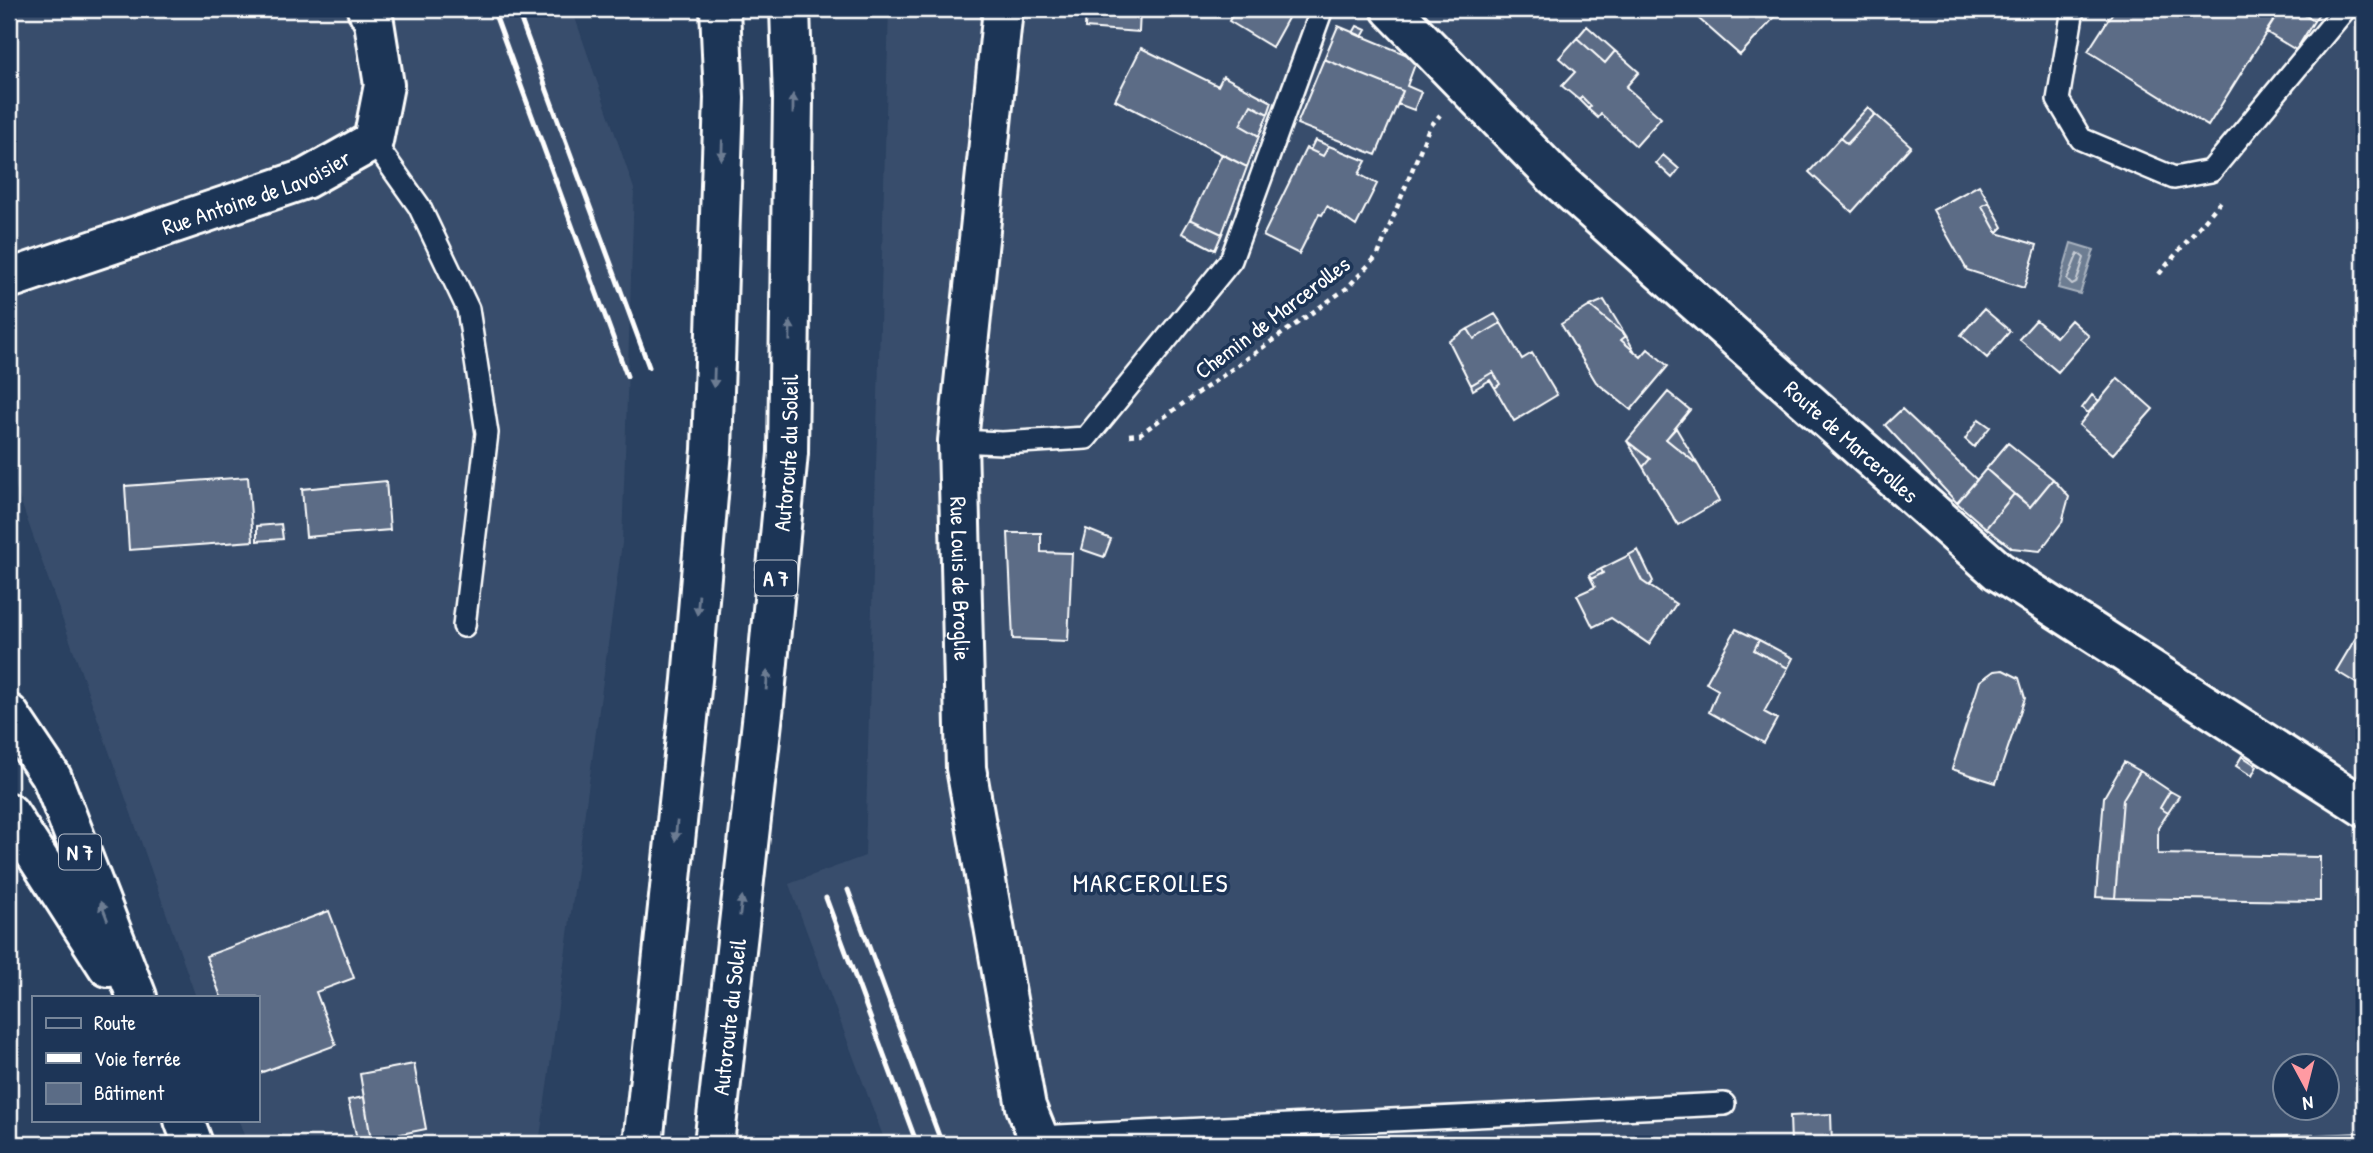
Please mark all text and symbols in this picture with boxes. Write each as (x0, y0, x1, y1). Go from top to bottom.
one-way arrow (787, 92, 799, 114)
one-way arrow (716, 140, 727, 162)
street label: Rue Antoine de Lavoisier (158, 141, 356, 242)
street label: Chemin de Marcerolles (1188, 248, 1356, 386)
one-way arrow (784, 320, 796, 342)
one-way arrow (709, 367, 720, 389)
street label: Autoroute du Soleil (765, 373, 805, 533)
street label: Route de Marcerolles (1778, 373, 1926, 509)
street label: Rue Louis de Broglie (944, 496, 979, 661)
road number: A 7 (755, 560, 797, 596)
one-way arrow (692, 594, 703, 616)
one-way arrow (762, 669, 773, 691)
one-way arrow (670, 820, 681, 842)
road number: N 7 (59, 834, 101, 870)
district label: MARCEROLLES (1073, 865, 1229, 900)
one-way arrow (735, 895, 746, 917)
one-way arrow (98, 900, 109, 921)
street label: Autoroute du Soleil (704, 936, 753, 1097)
legend (32, 996, 259, 1122)
text: Route (94, 1008, 136, 1037)
text: Voie ferrée (94, 1044, 181, 1073)
north arrow (2272, 1052, 2342, 1122)
text: Bâtiment (94, 1078, 165, 1107)
text: N (2301, 1090, 2315, 1117)

